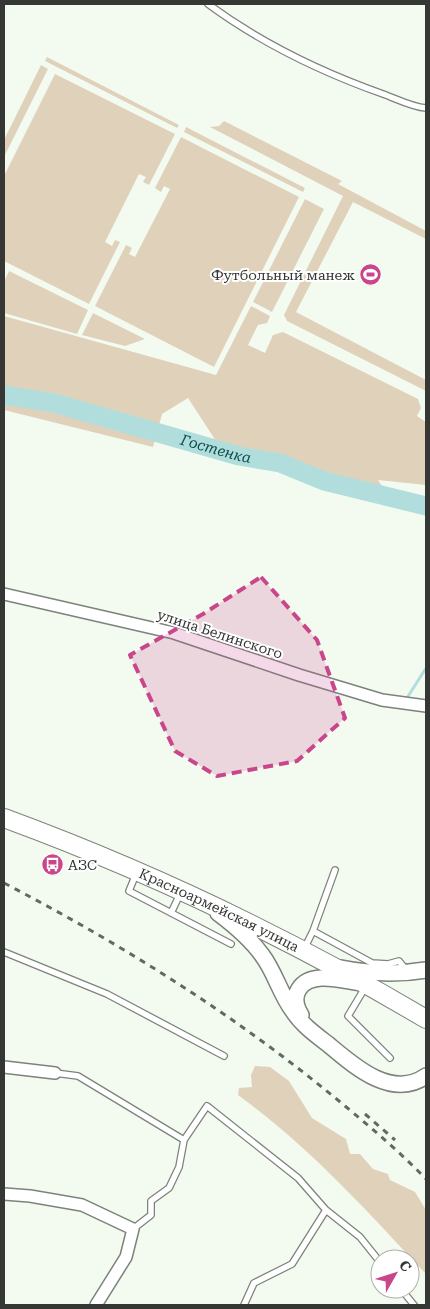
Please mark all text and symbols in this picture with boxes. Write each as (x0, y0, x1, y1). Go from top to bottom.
sports icon: Футбольный манеж (359, 263, 383, 287)
place label: Футбольный манеж (211, 267, 355, 283)
water label: Гостенка (178, 430, 253, 467)
street label: улица Белинского (155, 606, 285, 662)
bus stop icon: АЗС (40, 853, 64, 877)
place label: АЗС (68, 857, 97, 873)
street label: Красноармейская улица (137, 865, 302, 955)
north arrow (370, 1249, 420, 1299)
text: С (396, 1257, 415, 1275)

